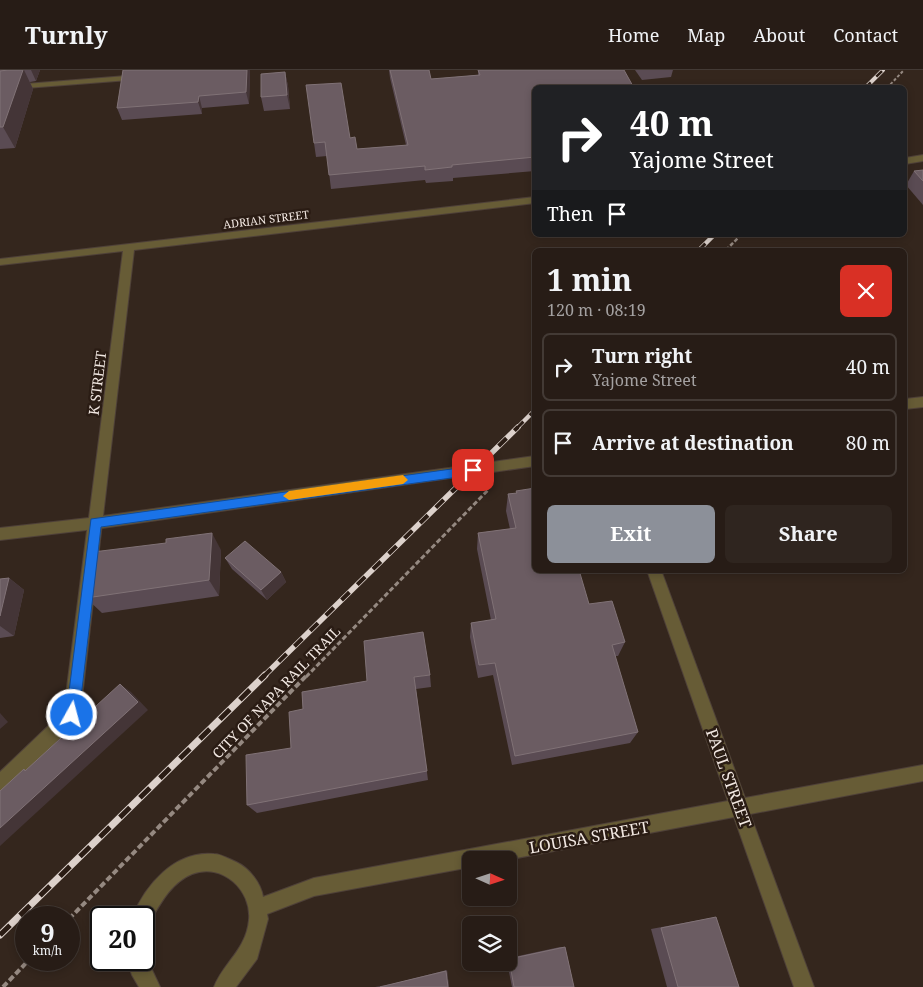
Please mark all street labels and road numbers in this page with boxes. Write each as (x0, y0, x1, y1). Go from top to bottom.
street label: ADRIAN STREET (222, 206, 310, 232)
street label: K STREET (84, 349, 110, 416)
street label: CITY OF NAPA RAIL TRAIL (208, 622, 344, 762)
street label: PAUL STREET (701, 725, 757, 831)
street label: LOUISA STREET (527, 816, 651, 858)

